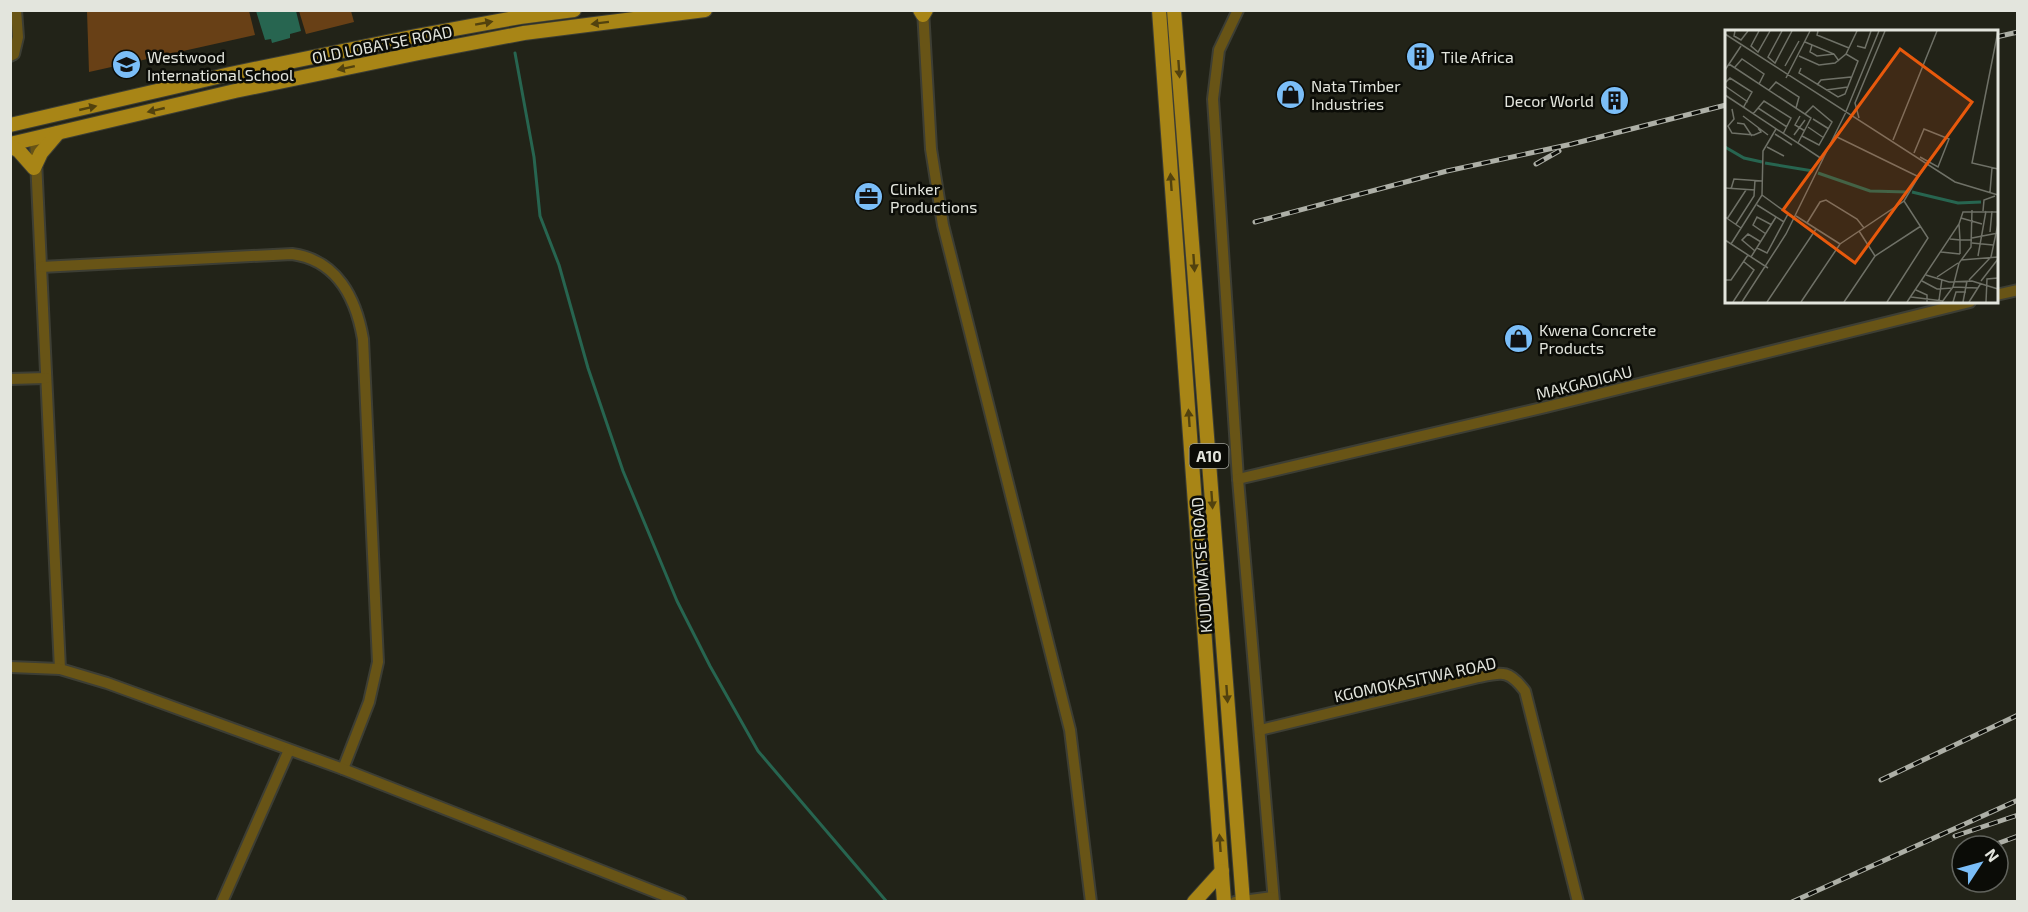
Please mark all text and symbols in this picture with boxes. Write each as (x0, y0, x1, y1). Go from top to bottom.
one-way arrow (475, 19, 494, 28)
one-way arrow (591, 19, 610, 28)
street label: OLD LOBATSE ROAD (310, 21, 454, 67)
inset map (1725, 30, 1998, 303)
building icon: Tile Africa (1404, 40, 1436, 72)
place label: Westwood International School (147, 47, 294, 84)
place label: Tile Africa (1441, 47, 1514, 66)
school or university icon: Westwood International School (110, 49, 142, 81)
one-way arrow (1174, 59, 1183, 78)
one-way arrow (337, 64, 356, 73)
place label: Nata Timber Industries (1311, 76, 1401, 113)
shop icon: Nata Timber Industries (1274, 78, 1306, 110)
building icon: Decor World (1599, 84, 1631, 116)
place label: Decor World (1504, 91, 1594, 110)
one-way arrow (79, 102, 97, 112)
one-way arrow (147, 105, 165, 115)
one-way arrow (1167, 172, 1176, 191)
place label: Clinker Productions (890, 179, 977, 216)
office icon: Clinker Productions (853, 181, 885, 213)
one-way arrow (1189, 254, 1199, 273)
place label: Kwena Concrete Products (1539, 320, 1656, 357)
shop icon: Kwena Concrete Products (1502, 322, 1534, 354)
street label: MAKGADIGAU (1534, 361, 1634, 403)
one-way arrow (1184, 409, 1193, 428)
road number: A10 (1190, 444, 1228, 468)
one-way arrow (1207, 490, 1217, 509)
street label: KUDUMATSE ROAD (1187, 496, 1215, 634)
street label: KGOMOKASITWA ROAD (1332, 653, 1498, 705)
one-way arrow (1222, 684, 1232, 703)
one-way arrow (1215, 834, 1224, 853)
north arrow (1950, 834, 2010, 894)
text: N (1981, 845, 2004, 865)

